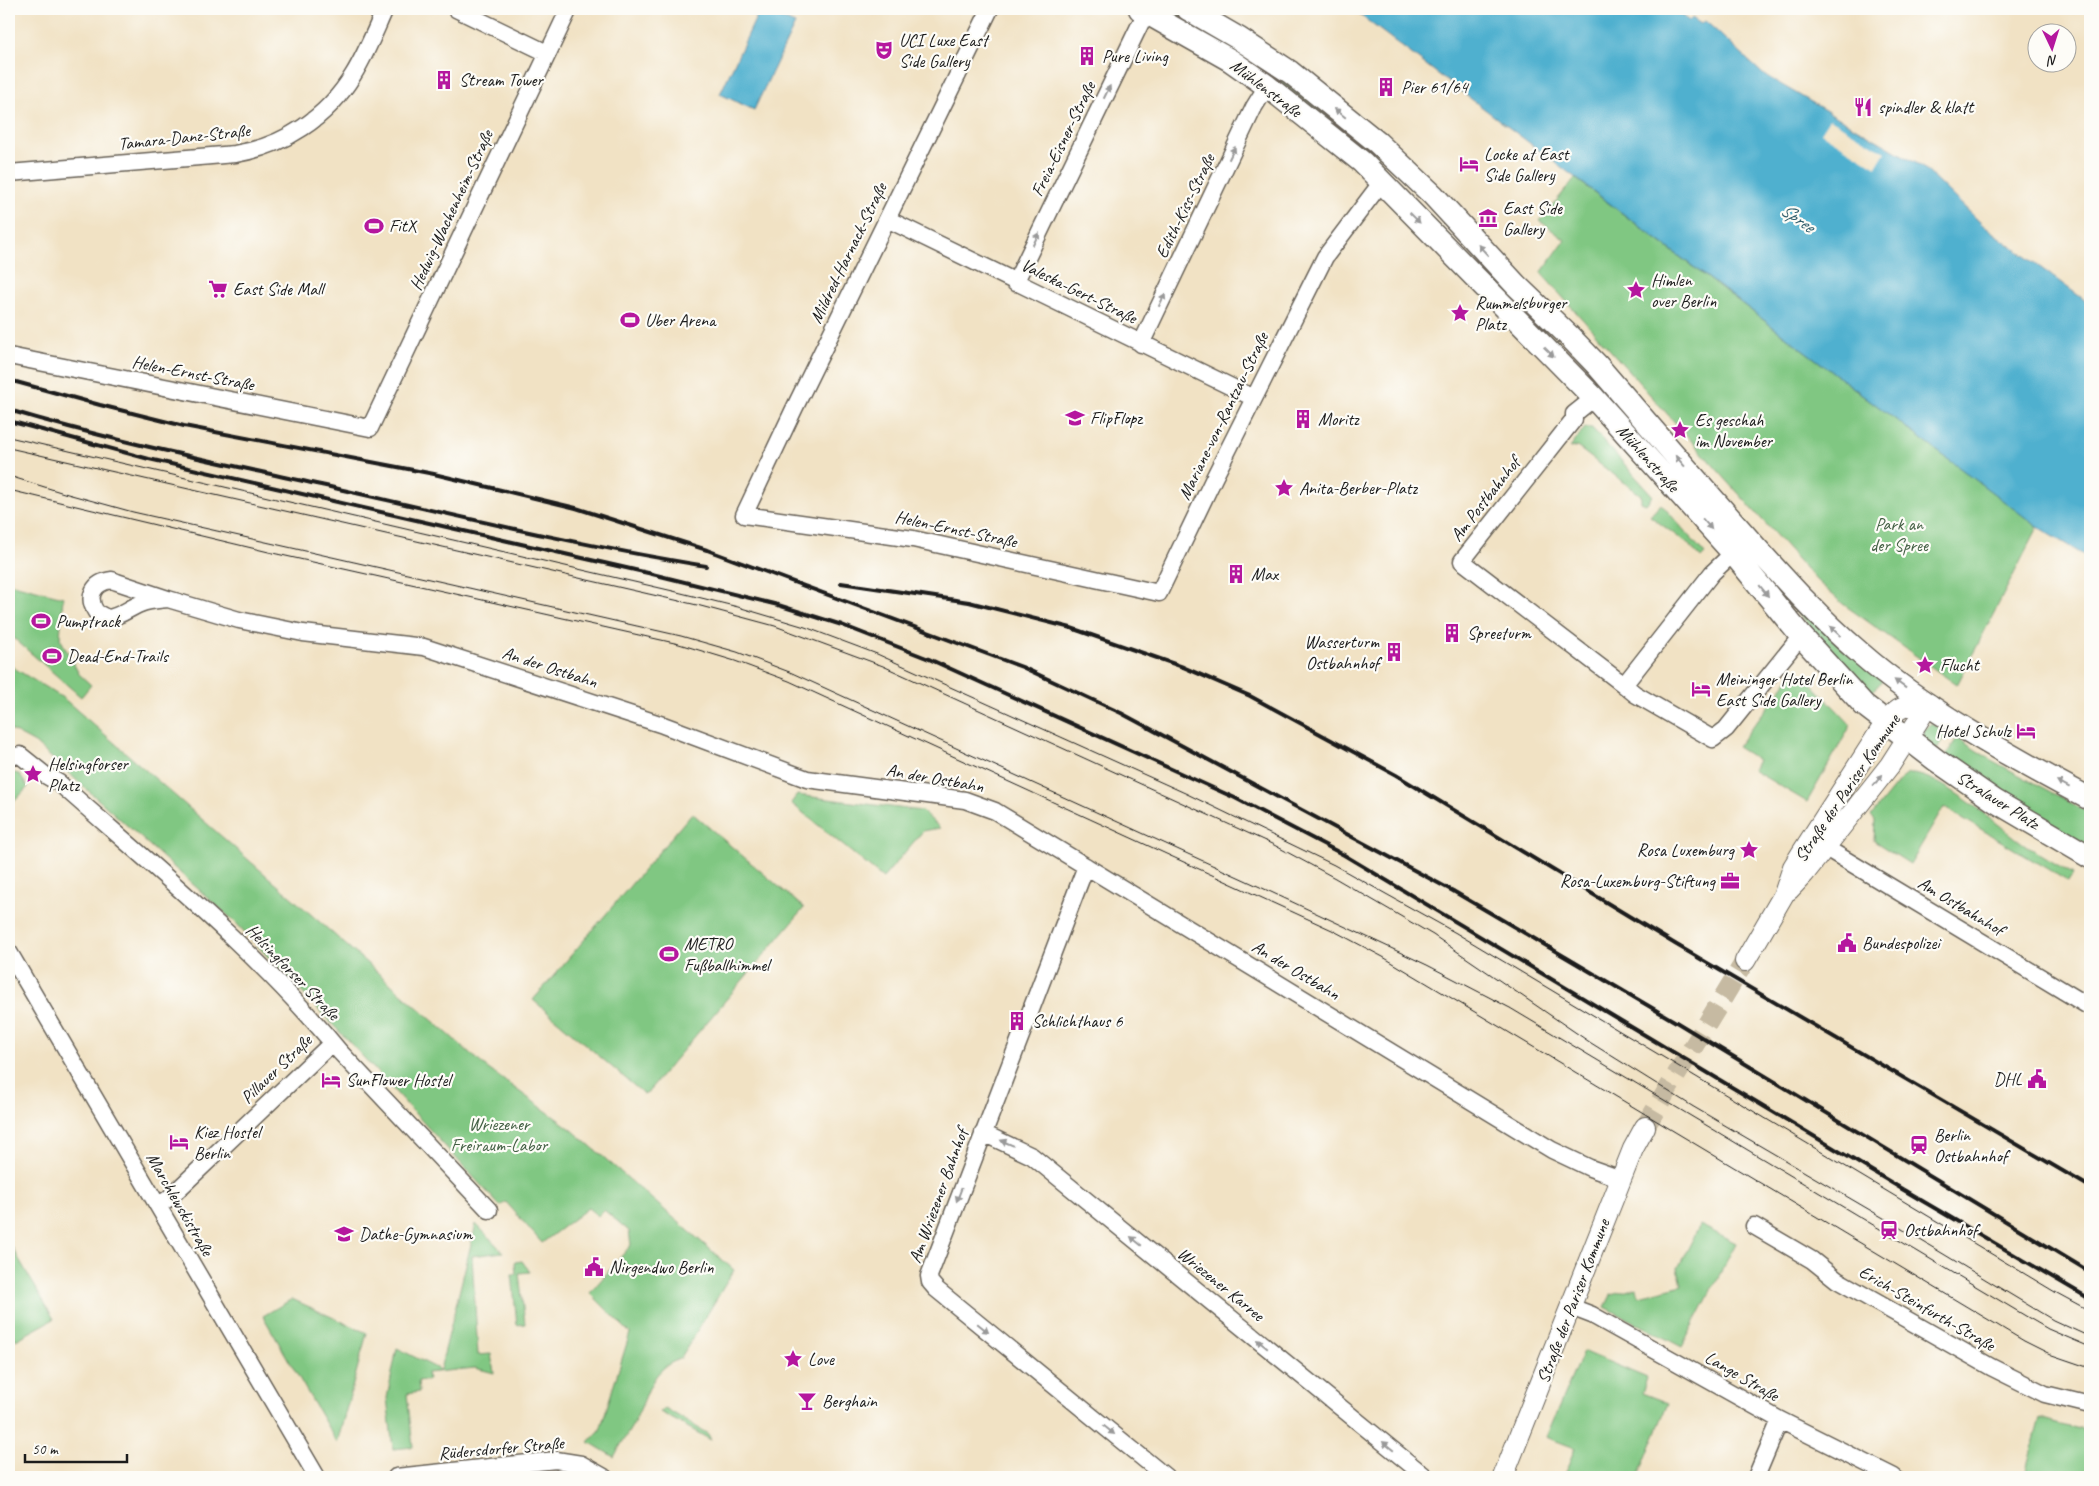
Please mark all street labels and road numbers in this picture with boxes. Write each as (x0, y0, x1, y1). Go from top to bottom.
street label: Mühlenstraße (1226, 54, 1307, 123)
street label: Freia-Eisner-Straße (1026, 77, 1101, 200)
street label: Tamara-Danz-Straße (117, 119, 252, 155)
street label: Hedwig-Wachenheim-Straße (404, 125, 498, 294)
street label: Edith-Kiss-Straße (1150, 149, 1220, 262)
street label: Mildred-Harnack-Straße (805, 178, 892, 327)
street label: Valeska-Gert-Straße (1018, 253, 1141, 329)
street label: Mariane-von-Rantzau-Straße (1173, 328, 1274, 503)
street label: Helen-Ernst-Straße (130, 350, 257, 396)
street label: Mühlenstraße (1612, 420, 1685, 497)
street label: Am Postbahnhof (1445, 449, 1527, 546)
street label: Helen-Ernst-Straße (893, 505, 1020, 553)
street label: An der Ostbahn (500, 641, 601, 693)
street label: Straße der Pariser Kommune (1789, 709, 1905, 866)
street label: An der Ostbahn (885, 759, 986, 798)
street label: Stralauer Platz (1953, 766, 2045, 835)
street label: Am Ostbahnhof (1914, 872, 2011, 942)
street label: Helsingforser Straße (241, 919, 345, 1026)
street label: An der Ostbahn (1248, 935, 1345, 1005)
street label: Pillauer Straße (236, 1029, 317, 1108)
street label: Am Wriezener Bahnhof (904, 1121, 974, 1266)
street label: Marchlewskistraße (142, 1149, 219, 1260)
street label: Straße der Pariser Kommune (1532, 1215, 1615, 1386)
street label: Wriezener Karree (1173, 1242, 1270, 1326)
street label: Erich-Steinfurth-Straße (1855, 1260, 2000, 1356)
street label: Lange Straße (1701, 1346, 1784, 1407)
street label: Rüdersdorfer Straße (437, 1431, 566, 1464)

